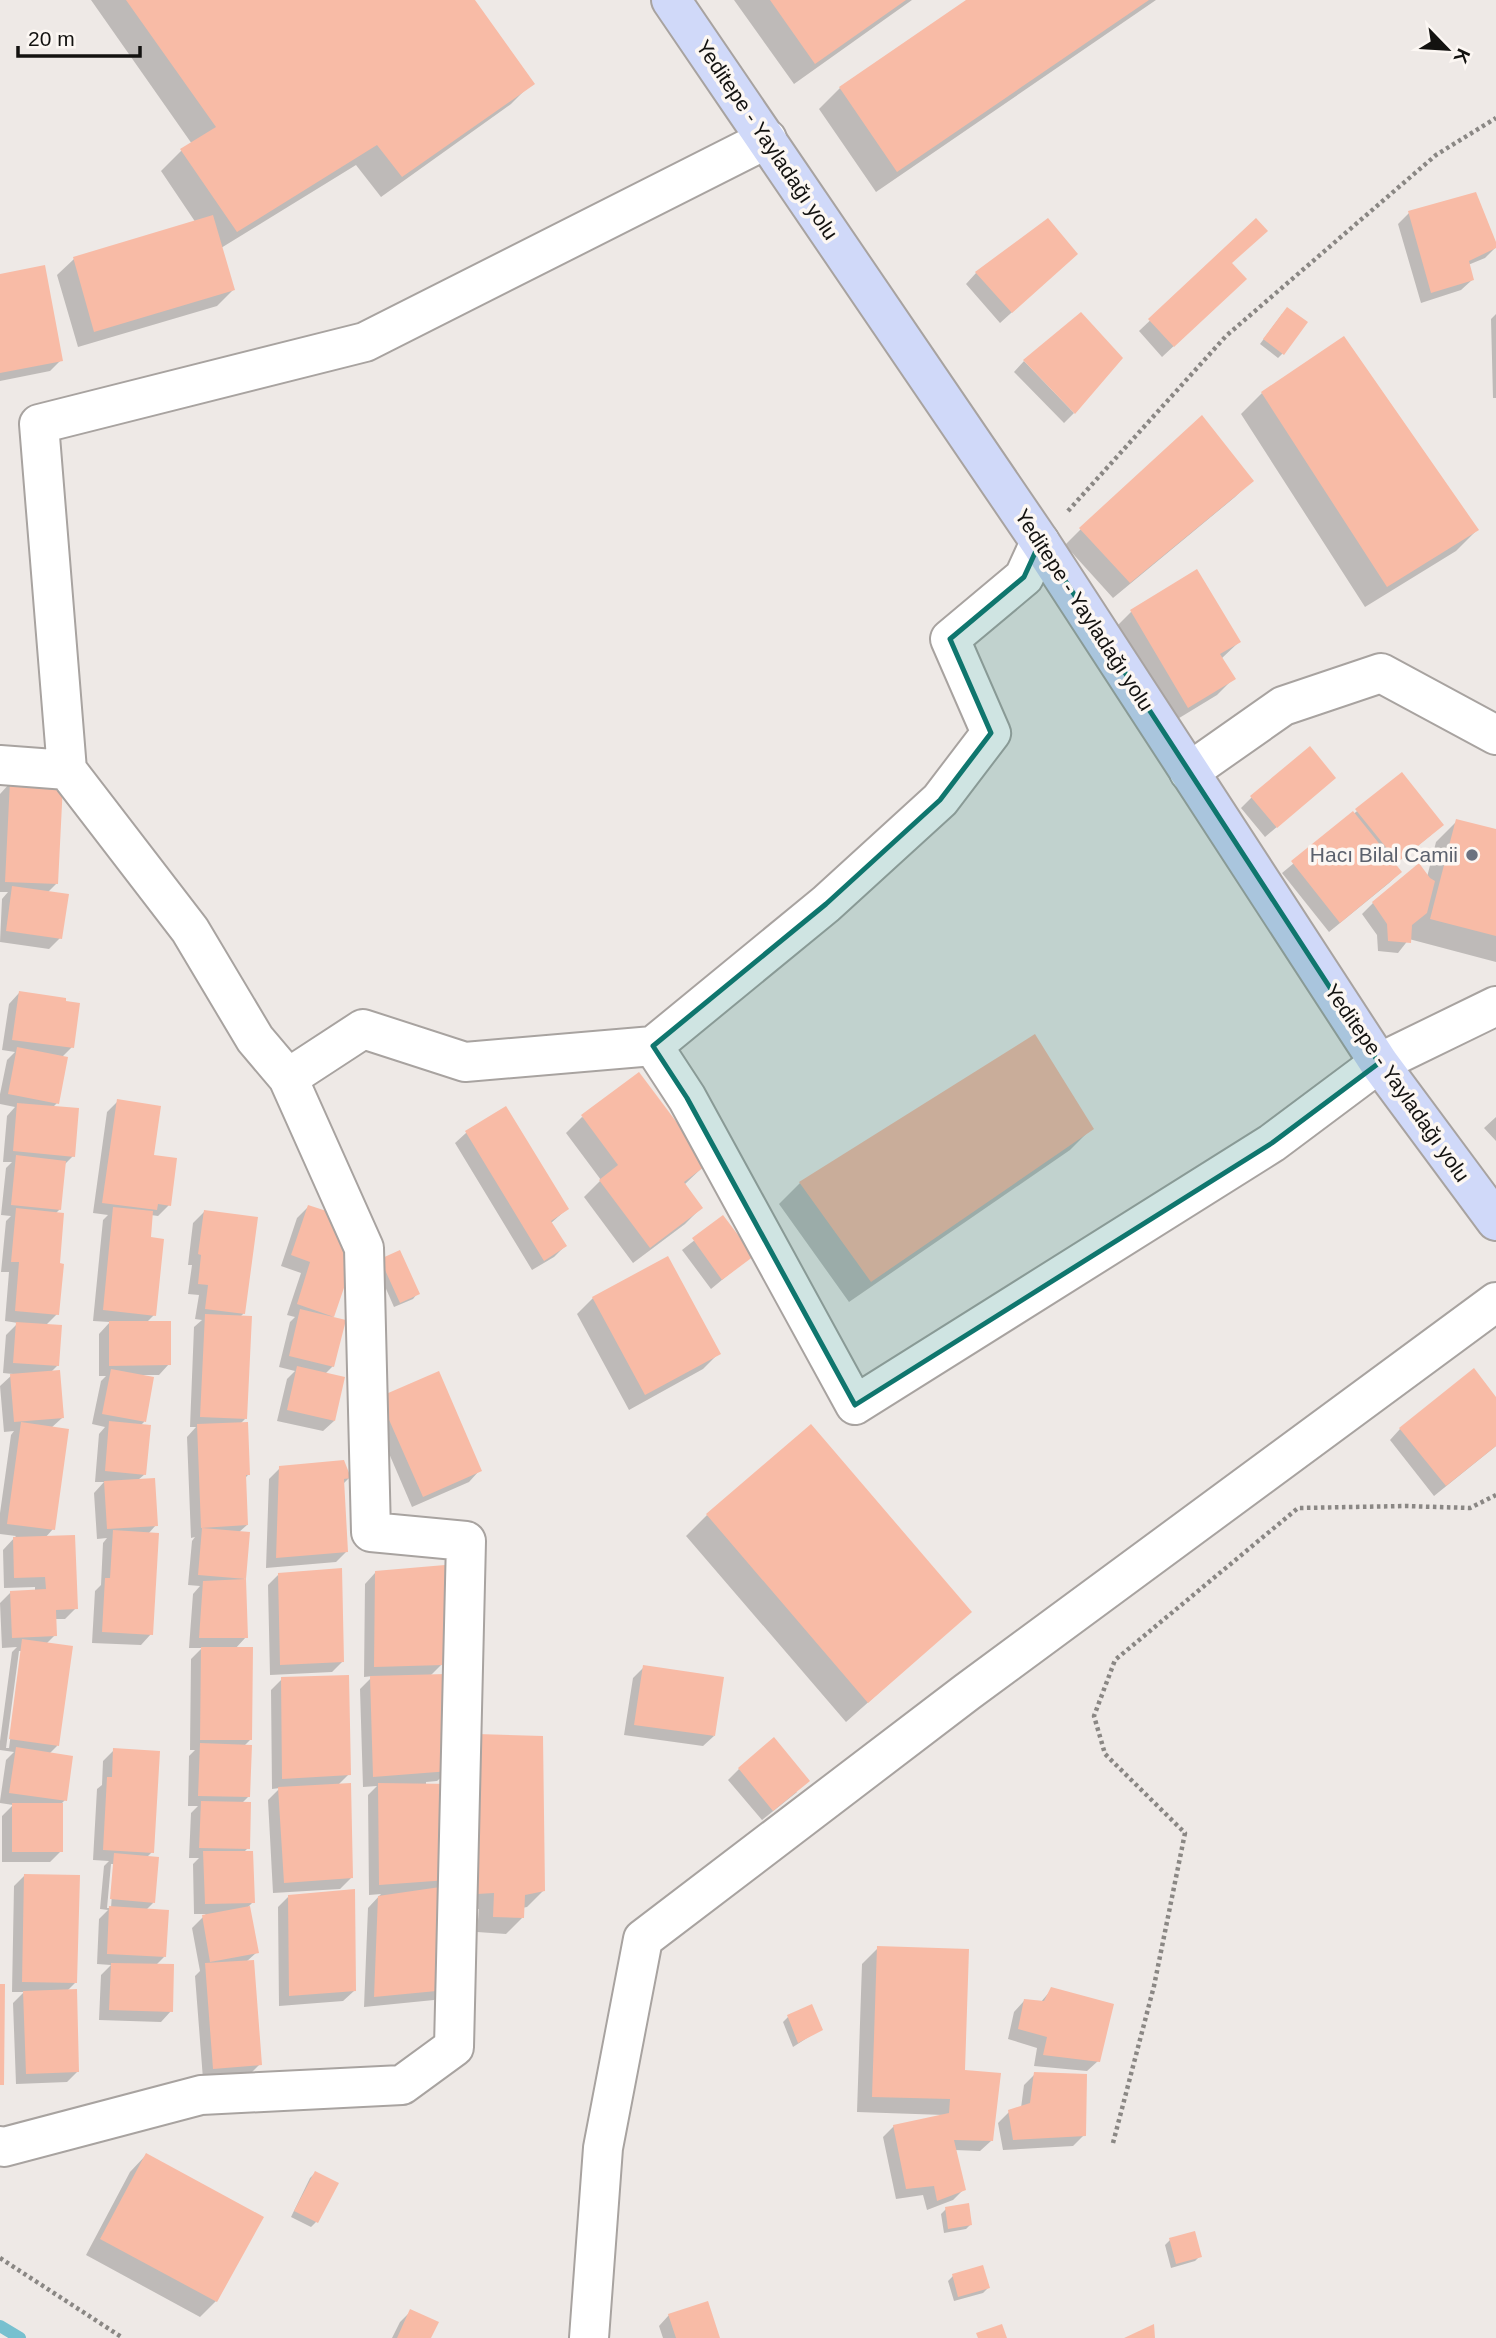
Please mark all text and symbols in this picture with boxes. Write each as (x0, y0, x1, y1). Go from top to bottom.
scale bar (18, 14, 140, 58)
north arrow (1412, 14, 1482, 84)
text: 20 m (28, 27, 75, 50)
street label: Yeditepe - Yayladağı yolu (692, 36, 843, 244)
text: K (1449, 45, 1474, 67)
street label: Yeditepe - Yayladağı yolu (1011, 505, 1158, 715)
place label: Hacı Bilal Camii (1310, 843, 1458, 866)
marker: Hacı Bilal Camii (1464, 847, 1480, 863)
street label: Yeditepe - Yayladağı yolu (1320, 980, 1474, 1186)

